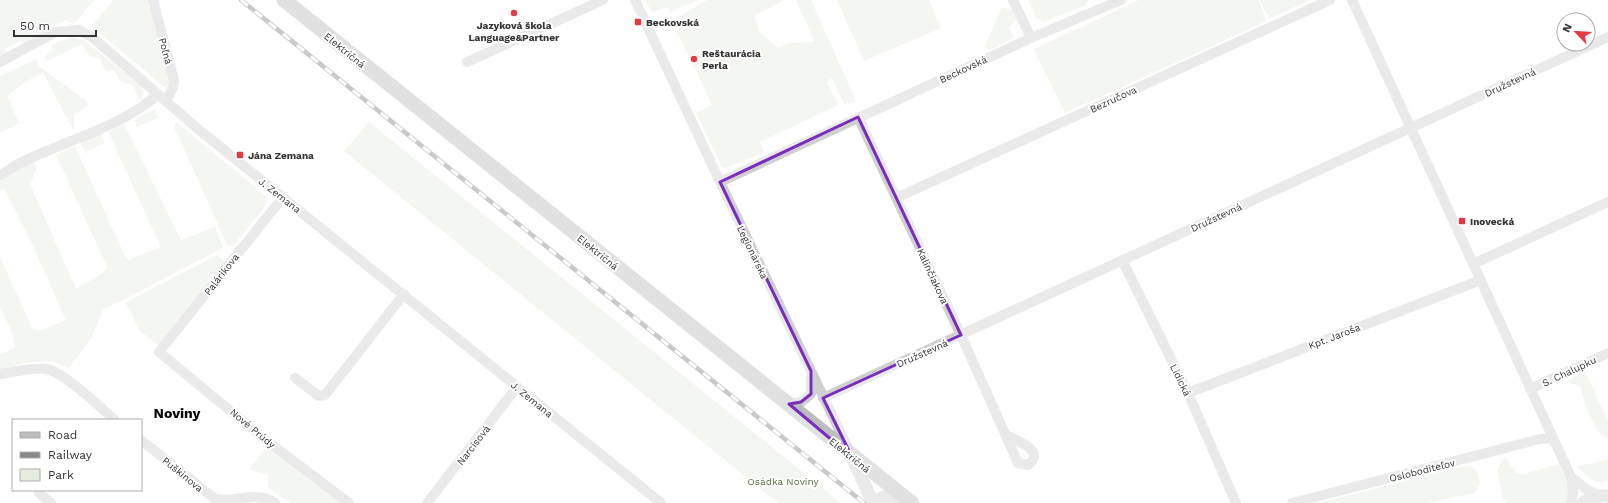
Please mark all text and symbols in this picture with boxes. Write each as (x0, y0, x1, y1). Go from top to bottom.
marker: Jazyková škola Language&Partner (509, 8, 519, 18)
scale bar (14, 12, 96, 38)
north arrow (1556, 12, 1596, 52)
marker: Beckovská (633, 17, 643, 27)
place label: Beckovská (646, 17, 699, 28)
text: 50 m (20, 19, 50, 33)
place label: Jazyková škola Language&Partner (469, 20, 560, 43)
text: N (1560, 22, 1575, 34)
street label: Električná (322, 31, 368, 70)
street label: Poľná (157, 37, 174, 66)
place label: Reštaurácia Perla (702, 48, 761, 71)
marker: Reštaurácia Perla (689, 54, 699, 64)
street label: Beckovská (938, 54, 989, 85)
street label: Družstevná (1483, 66, 1538, 99)
street label: Bezručova (1088, 84, 1139, 115)
marker: Jána Zemana (235, 150, 245, 160)
place label: Jána Zemana (248, 150, 314, 161)
street label: J. Zemana (256, 176, 303, 215)
street label: Družstevná (1189, 201, 1244, 234)
marker: Inovecká (1457, 216, 1467, 226)
place label: Inovecká (1470, 216, 1514, 227)
street label: Legionárska (735, 224, 770, 281)
street label: Električná (575, 233, 621, 272)
street label: Kalinčiakova (915, 247, 950, 306)
street label: Palárikova (202, 251, 241, 297)
street label: Kpt. Jaroša (1307, 321, 1362, 351)
street label: Družstevná (895, 337, 950, 370)
street label: S. Chalupku (1540, 354, 1598, 389)
street label: Lidická (1168, 362, 1193, 398)
street label: J. Zemana (509, 379, 555, 420)
district label: Noviny (154, 405, 201, 421)
street label: Nové Prúdy (228, 406, 278, 451)
legend (12, 419, 142, 491)
street label: Narcisová (455, 423, 492, 467)
text: Road (48, 428, 77, 442)
street label: Električná (827, 436, 873, 475)
text: Railway (48, 448, 93, 462)
street label: Puškinova (160, 455, 205, 494)
street label: Osloboditeľov (1388, 457, 1457, 484)
text: Park (48, 468, 74, 482)
park label: Osádka Noviny (747, 476, 820, 487)

